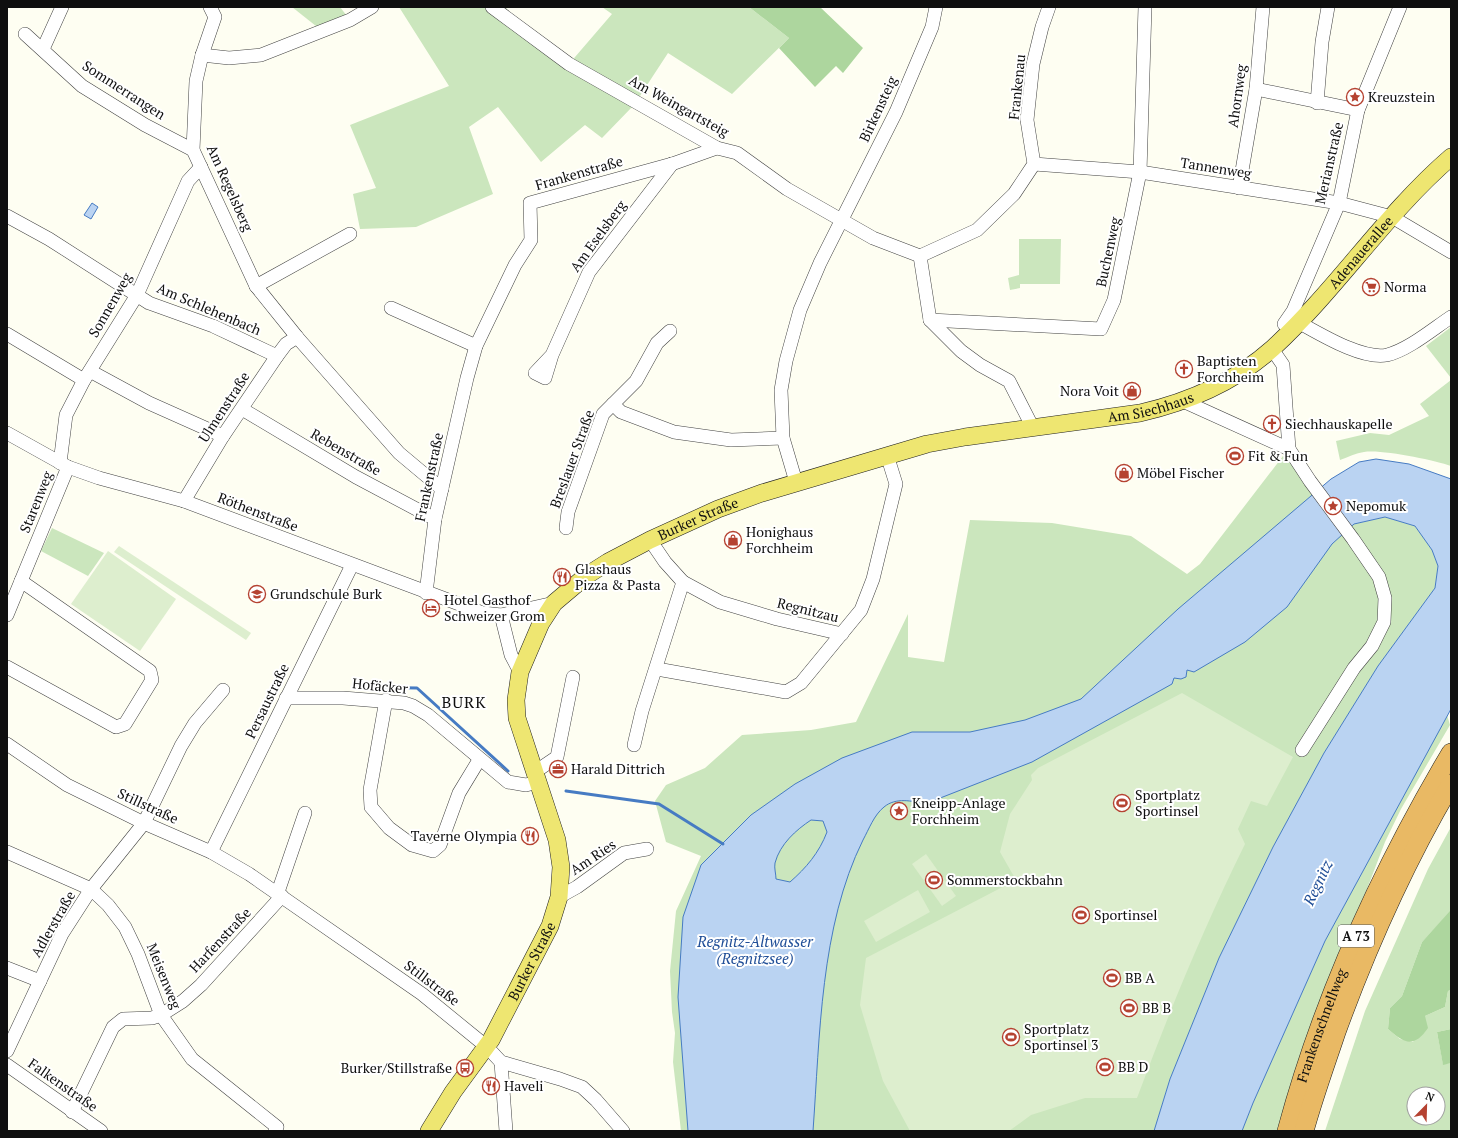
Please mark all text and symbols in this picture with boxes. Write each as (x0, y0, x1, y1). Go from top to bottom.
street label: Frankenau (1004, 53, 1029, 121)
street label: Sommerrangen (79, 56, 170, 124)
street label: Ahornweg (1223, 62, 1250, 129)
street label: Am Weingartsteig (626, 70, 733, 141)
street label: Birkensteig (854, 72, 901, 145)
place icon: Kreuzstein (1345, 87, 1365, 107)
place label: Kreuzstein (1368, 87, 1436, 106)
street label: Merianstraße (1310, 120, 1347, 206)
street label: Am Regelsberg (203, 142, 258, 235)
street label: Frankenstraße (533, 151, 625, 194)
street label: Tannenweg (1179, 153, 1254, 183)
street label: Am Eselsberg (565, 196, 630, 275)
street label: Adenauerallee (1324, 212, 1397, 292)
street label: Buchenweg (1091, 214, 1124, 289)
street label: Sonnenweg (83, 268, 136, 341)
supermarket icon: Norma (1361, 277, 1381, 297)
place label: Norma (1384, 277, 1427, 296)
street label: Am Schlehenbach (154, 278, 264, 339)
place label: Baptisten Forchheim (1197, 351, 1264, 386)
church icon: Baptisten Forchheim (1174, 359, 1194, 379)
street label: Ulmenstraße (194, 368, 254, 446)
place label: Nora Voit (1060, 381, 1120, 400)
shop icon: Nora Voit (1122, 381, 1142, 401)
street label: Am Siechhaus (1106, 387, 1196, 426)
street label: Breslauer Straße (545, 407, 598, 511)
church icon: Siechhauskapelle (1262, 414, 1282, 434)
place label: Siechhauskapelle (1285, 414, 1393, 433)
street label: Rebenstraße (308, 424, 385, 479)
street label: Frankenstraße (410, 431, 447, 523)
sports icon: Fit & Fun (1225, 446, 1245, 466)
place label: Fit & Fun (1248, 446, 1309, 465)
shop icon: Möbel Fischer (1114, 463, 1134, 483)
place label: Möbel Fischer (1137, 463, 1225, 482)
street label: Starenweg (15, 468, 57, 535)
street label: Röthenstraße (215, 487, 301, 536)
street label: Burker Straße (654, 492, 741, 544)
place icon: Nepomuk (1323, 496, 1343, 516)
place label: Nepomuk (1346, 496, 1407, 515)
place label: Honighaus Forchheim (746, 522, 813, 557)
shop icon: Honighaus Forchheim (723, 530, 743, 550)
place label: Glashaus Pizza & Pasta (575, 559, 661, 594)
restaurant icon: Glashaus Pizza & Pasta (552, 567, 572, 587)
school or university icon: Grundschule Burk (247, 584, 267, 604)
place label: Grundschule Burk (270, 584, 383, 603)
place label: Hotel Gasthof Schweizer Grom (444, 590, 545, 625)
street label: Regnitzau (775, 593, 841, 626)
hotel icon: Hotel Gasthof Schweizer Grom (421, 598, 441, 618)
street label: Persaustraße (240, 660, 293, 741)
street label: Hofäcker (351, 673, 409, 698)
district label: BURK (441, 691, 487, 713)
office icon: Harald Dittrich (548, 759, 568, 779)
place label: Harald Dittrich (571, 759, 665, 778)
street label: Stillstraße (115, 783, 182, 828)
place label: Sportplatz Sportinsel (1135, 785, 1200, 820)
place label: Kneipp-Anlage Forchheim (912, 793, 1005, 828)
sports icon: Sportplatz Sportinsel (1112, 793, 1132, 813)
place icon: Kneipp-Anlage Forchheim (889, 801, 909, 821)
place label: Taverne Olympia (411, 826, 517, 845)
restaurant icon: Taverne Olympia (520, 826, 540, 846)
street label: Am Ries (566, 834, 619, 879)
water label: Regnitz (1298, 856, 1336, 909)
sports icon: Sommerstockbahn (924, 870, 944, 890)
place label: Sommerstockbahn (947, 870, 1063, 889)
street label: Adlerstraße (26, 887, 79, 960)
street label: Harfenstraße (185, 903, 255, 976)
sports icon: Sportinsel (1071, 905, 1091, 925)
place label: Sportinsel (1094, 905, 1158, 924)
street label: Burker Straße (503, 918, 560, 1004)
road number: A 73 (1338, 925, 1374, 947)
water label: Regnitz-Altwasser (Regnitzsee) (696, 931, 814, 968)
street label: Meisenweg (143, 940, 186, 1012)
street label: Stillstraße (401, 955, 464, 1010)
street label: Frankenschnellweg (1292, 965, 1351, 1085)
sports icon: BB A (1102, 968, 1122, 988)
place label: BB A (1125, 968, 1155, 987)
sports icon: BB B (1119, 998, 1139, 1018)
place label: BB B (1142, 998, 1171, 1017)
place label: Sportplatz Sportinsel 3 (1024, 1019, 1098, 1054)
sports icon: Sportplatz Sportinsel 3 (1001, 1027, 1021, 1047)
street label: Falkenstraße (25, 1054, 102, 1116)
sports icon: BB D (1095, 1057, 1115, 1077)
place label: BB D (1118, 1057, 1149, 1076)
place label: Burker/Stillstraße (341, 1058, 452, 1077)
bus stop icon: Burker/Stillstraße (455, 1058, 475, 1078)
restaurant icon: Haveli (481, 1076, 501, 1096)
place label: Haveli (504, 1076, 544, 1095)
north arrow (1406, 1086, 1446, 1126)
text: N (1423, 1089, 1437, 1105)

